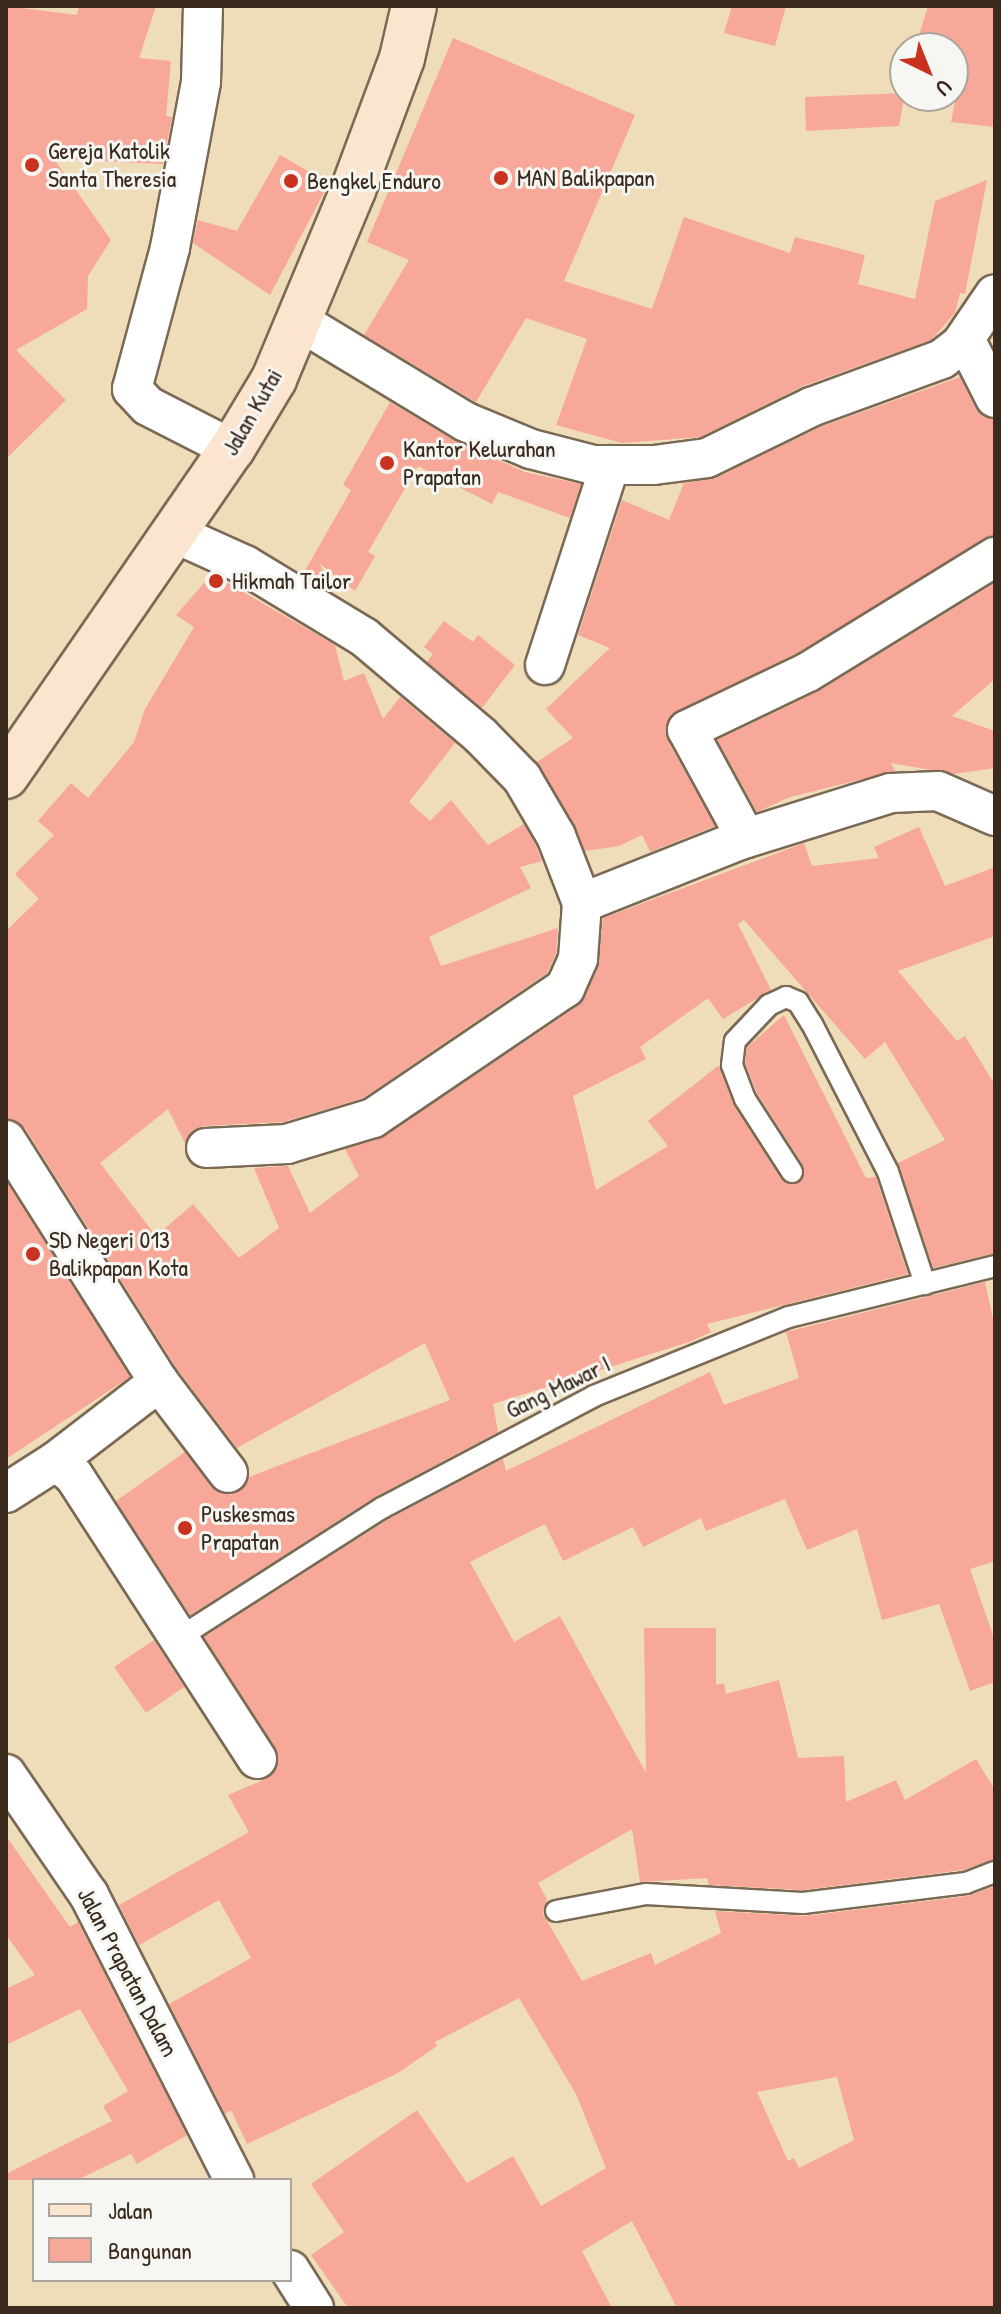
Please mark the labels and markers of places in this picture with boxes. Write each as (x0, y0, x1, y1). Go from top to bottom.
place label: Gereja Katolik Santa Theresia (48, 137, 176, 193)
marker: Gereja Katolik Santa Theresia (23, 156, 41, 174)
place label: MAN Balikpapan (517, 164, 655, 192)
place label: Bengkel Enduro (307, 167, 441, 195)
marker: MAN Balikpapan (492, 169, 510, 187)
marker: Bengkel Enduro (282, 172, 300, 190)
place label: Kantor Kelurahan Prapatan (403, 435, 556, 491)
marker: Kantor Kelurahan Prapatan (378, 454, 396, 472)
place label: Hikmah Tailor (232, 567, 351, 595)
marker: Hikmah Tailor (207, 572, 225, 590)
place label: SD Negeri 013 Balikpapan Kota (49, 1226, 188, 1282)
marker: SD Negeri 013 Balikpapan Kota (24, 1245, 42, 1263)
place label: Puskesmas Prapatan (201, 1500, 295, 1556)
marker: Puskesmas Prapatan (176, 1519, 194, 1537)

